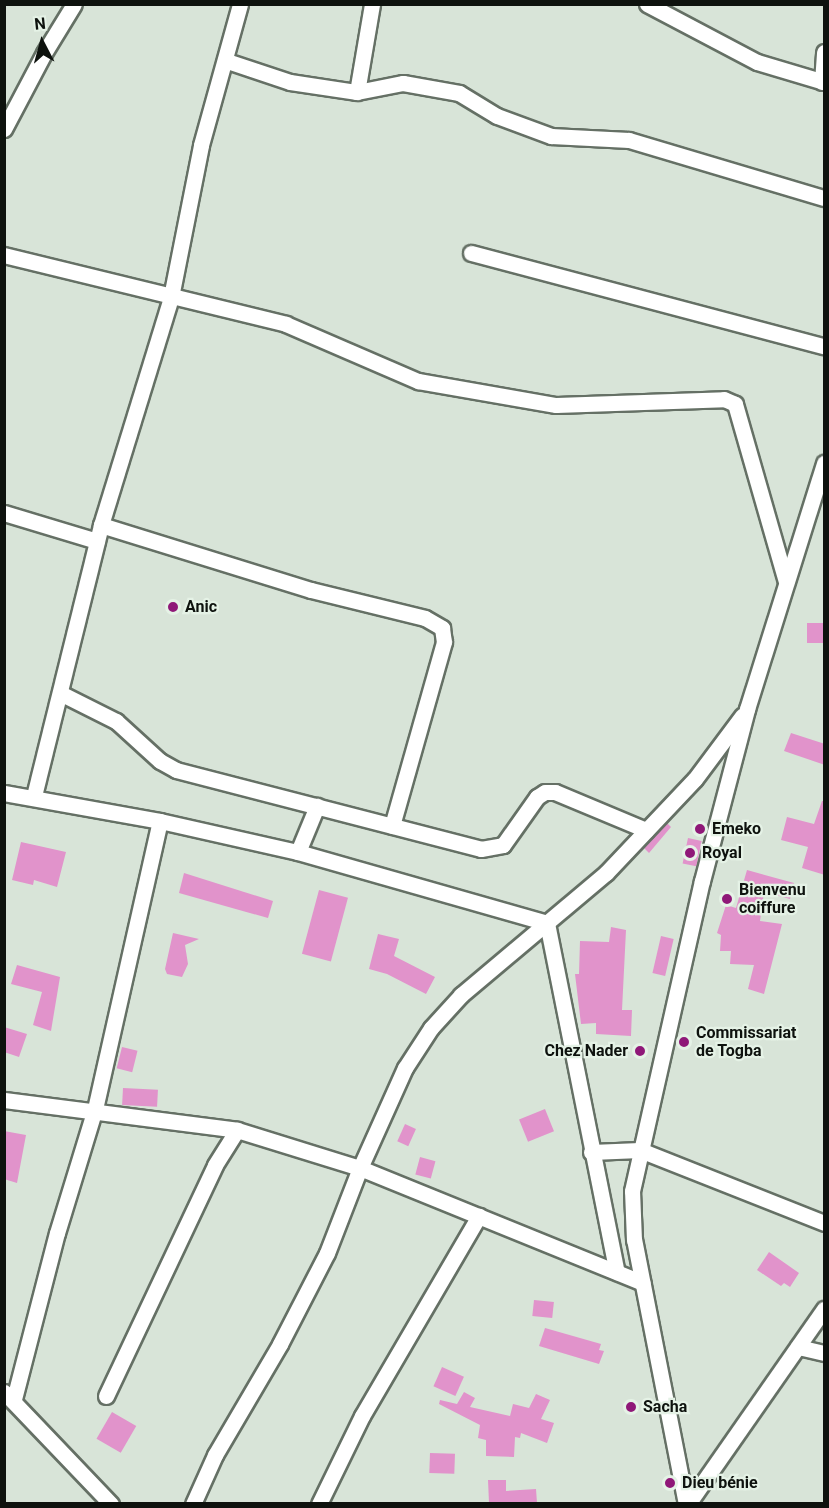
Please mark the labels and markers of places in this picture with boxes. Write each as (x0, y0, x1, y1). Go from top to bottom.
place label: Anic (185, 597, 217, 617)
marker: Anic (166, 600, 180, 614)
place label: Emeko (712, 819, 761, 839)
marker: Emeko (693, 822, 707, 836)
place label: Royal (702, 843, 742, 863)
marker: Royal (683, 846, 697, 860)
place label: Bienvenu coiffure (739, 880, 806, 918)
marker: Bienvenu coiffure (720, 892, 734, 906)
place label: Commissariat de Togba (696, 1023, 797, 1061)
marker: Commissariat de Togba (677, 1035, 691, 1049)
place label: Chez Nader (544, 1041, 628, 1061)
marker: Chez Nader (633, 1044, 647, 1058)
place label: Sacha (643, 1397, 687, 1417)
marker: Sacha (624, 1400, 638, 1414)
place label: Dieu bénie (682, 1473, 758, 1493)
marker: Dieu bénie (663, 1476, 677, 1490)

